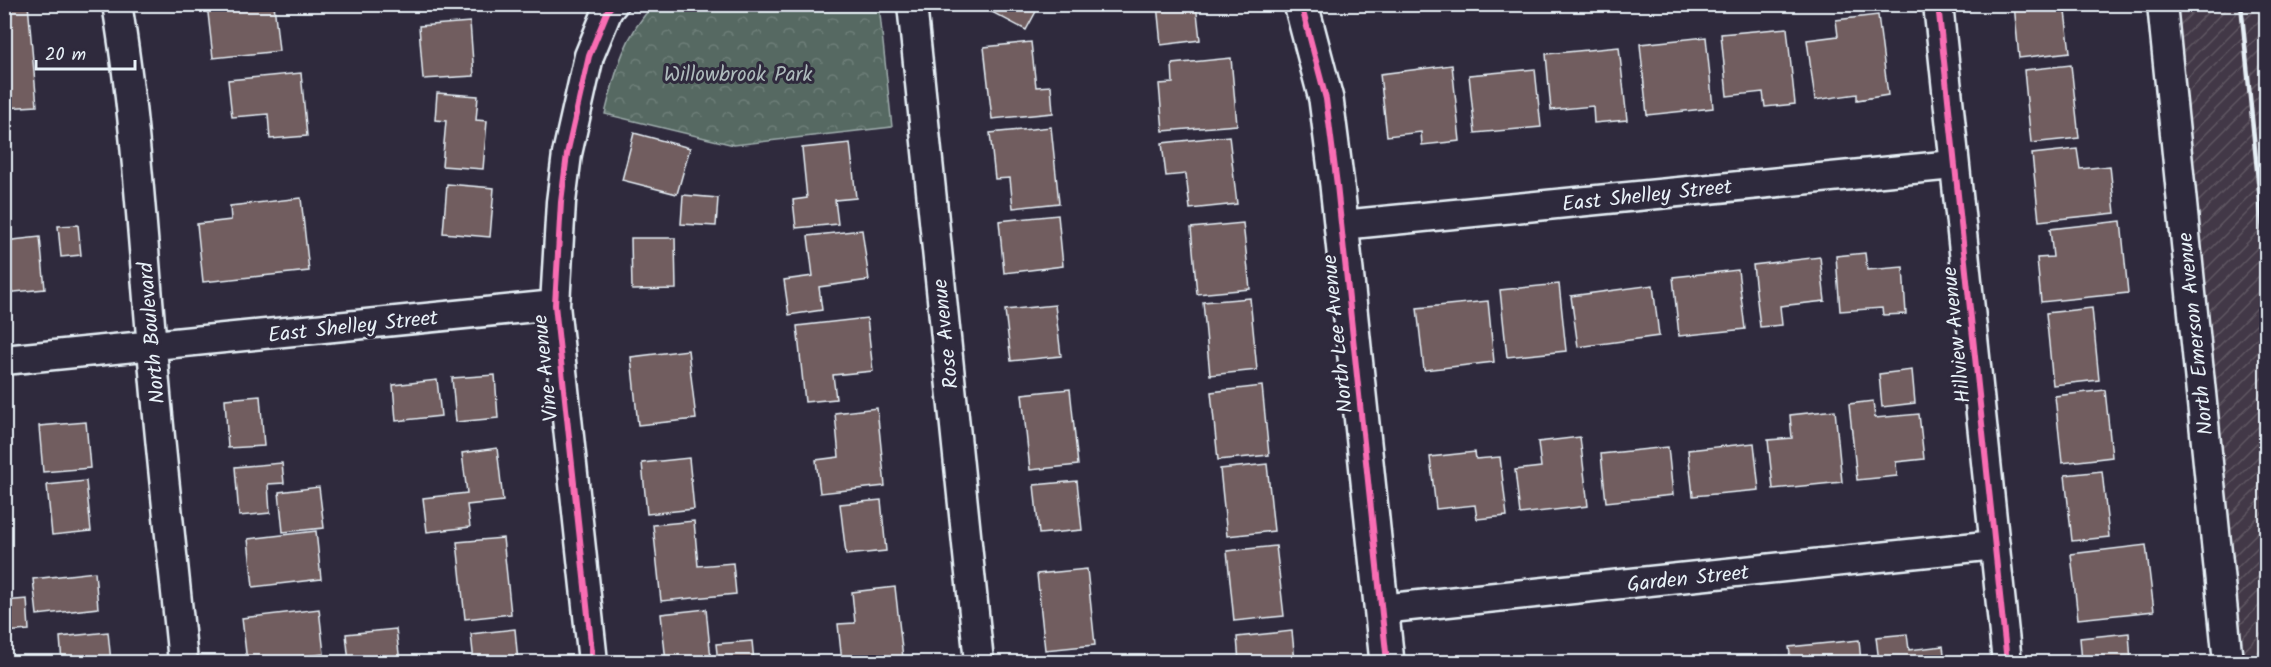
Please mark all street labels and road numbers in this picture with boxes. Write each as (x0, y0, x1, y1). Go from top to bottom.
street label: East Shelley Street (1561, 171, 1735, 222)
street label: North Emerson Avenue (2169, 230, 2224, 437)
street label: North Lee Avenue (1314, 252, 1363, 415)
street label: North Boulevard (130, 260, 175, 405)
street label: Hillview Avenue (1934, 264, 1981, 405)
street label: Rose Avenue (924, 277, 969, 390)
street label: East Shelley Street (267, 302, 441, 353)
street label: Vine Avenue (524, 312, 568, 423)
street label: Garden Street (1626, 557, 1752, 602)

